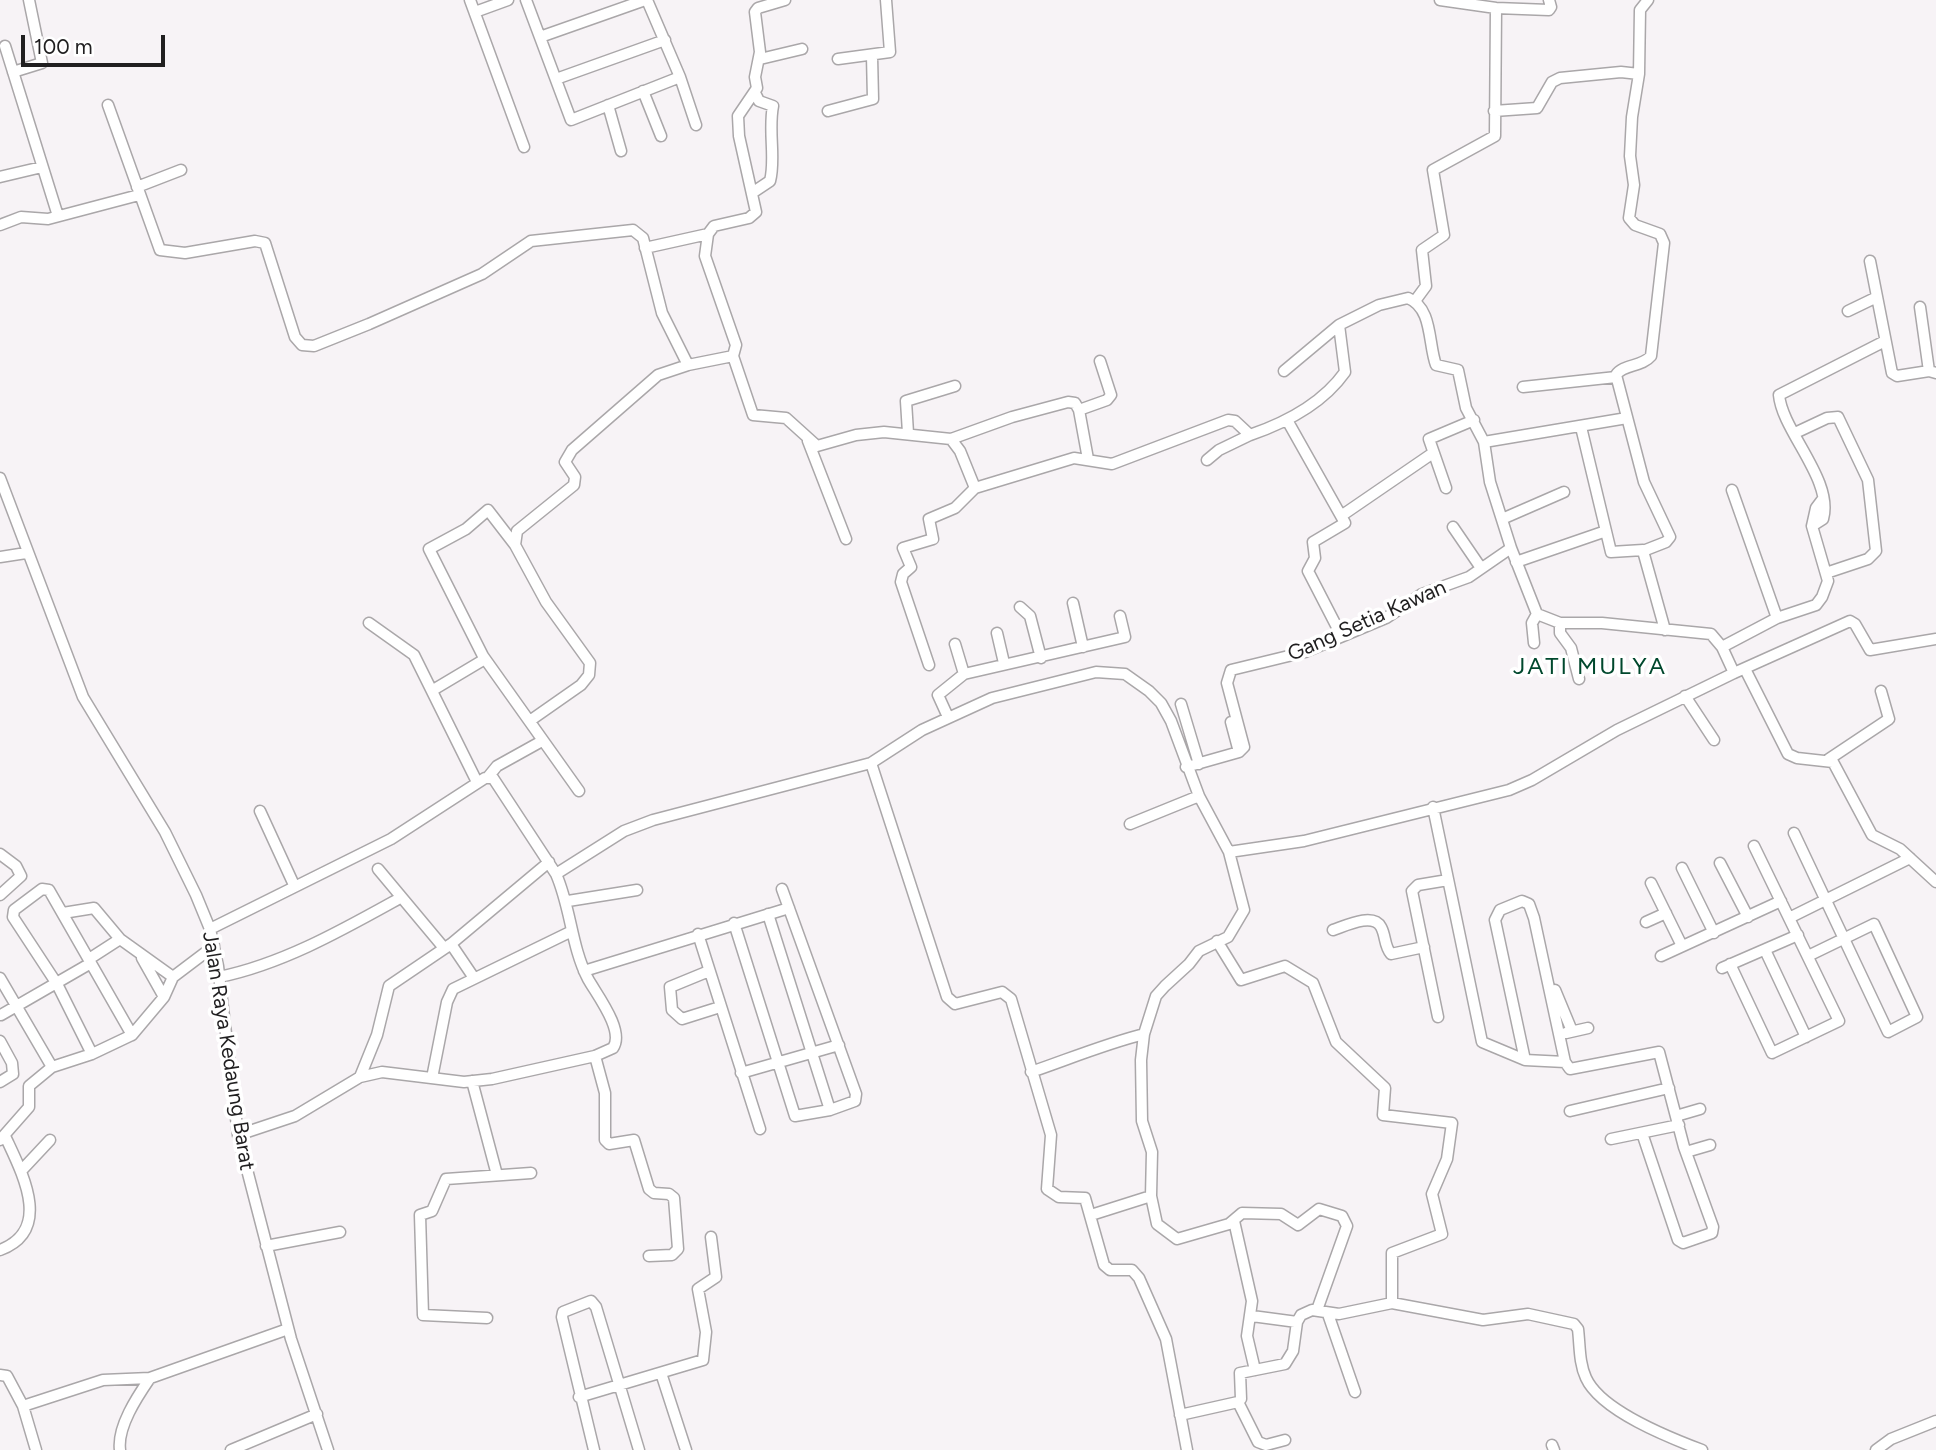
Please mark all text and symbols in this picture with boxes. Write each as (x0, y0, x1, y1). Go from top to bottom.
scale bar (24, 21, 168, 65)
text: 100 m (34, 34, 93, 59)
street label: Gang Setia Kawan (1284, 575, 1450, 667)
district label: JATI MULYA (1514, 653, 1666, 681)
street label: Jalan Raya Kedaung Barat (197, 930, 259, 1172)

